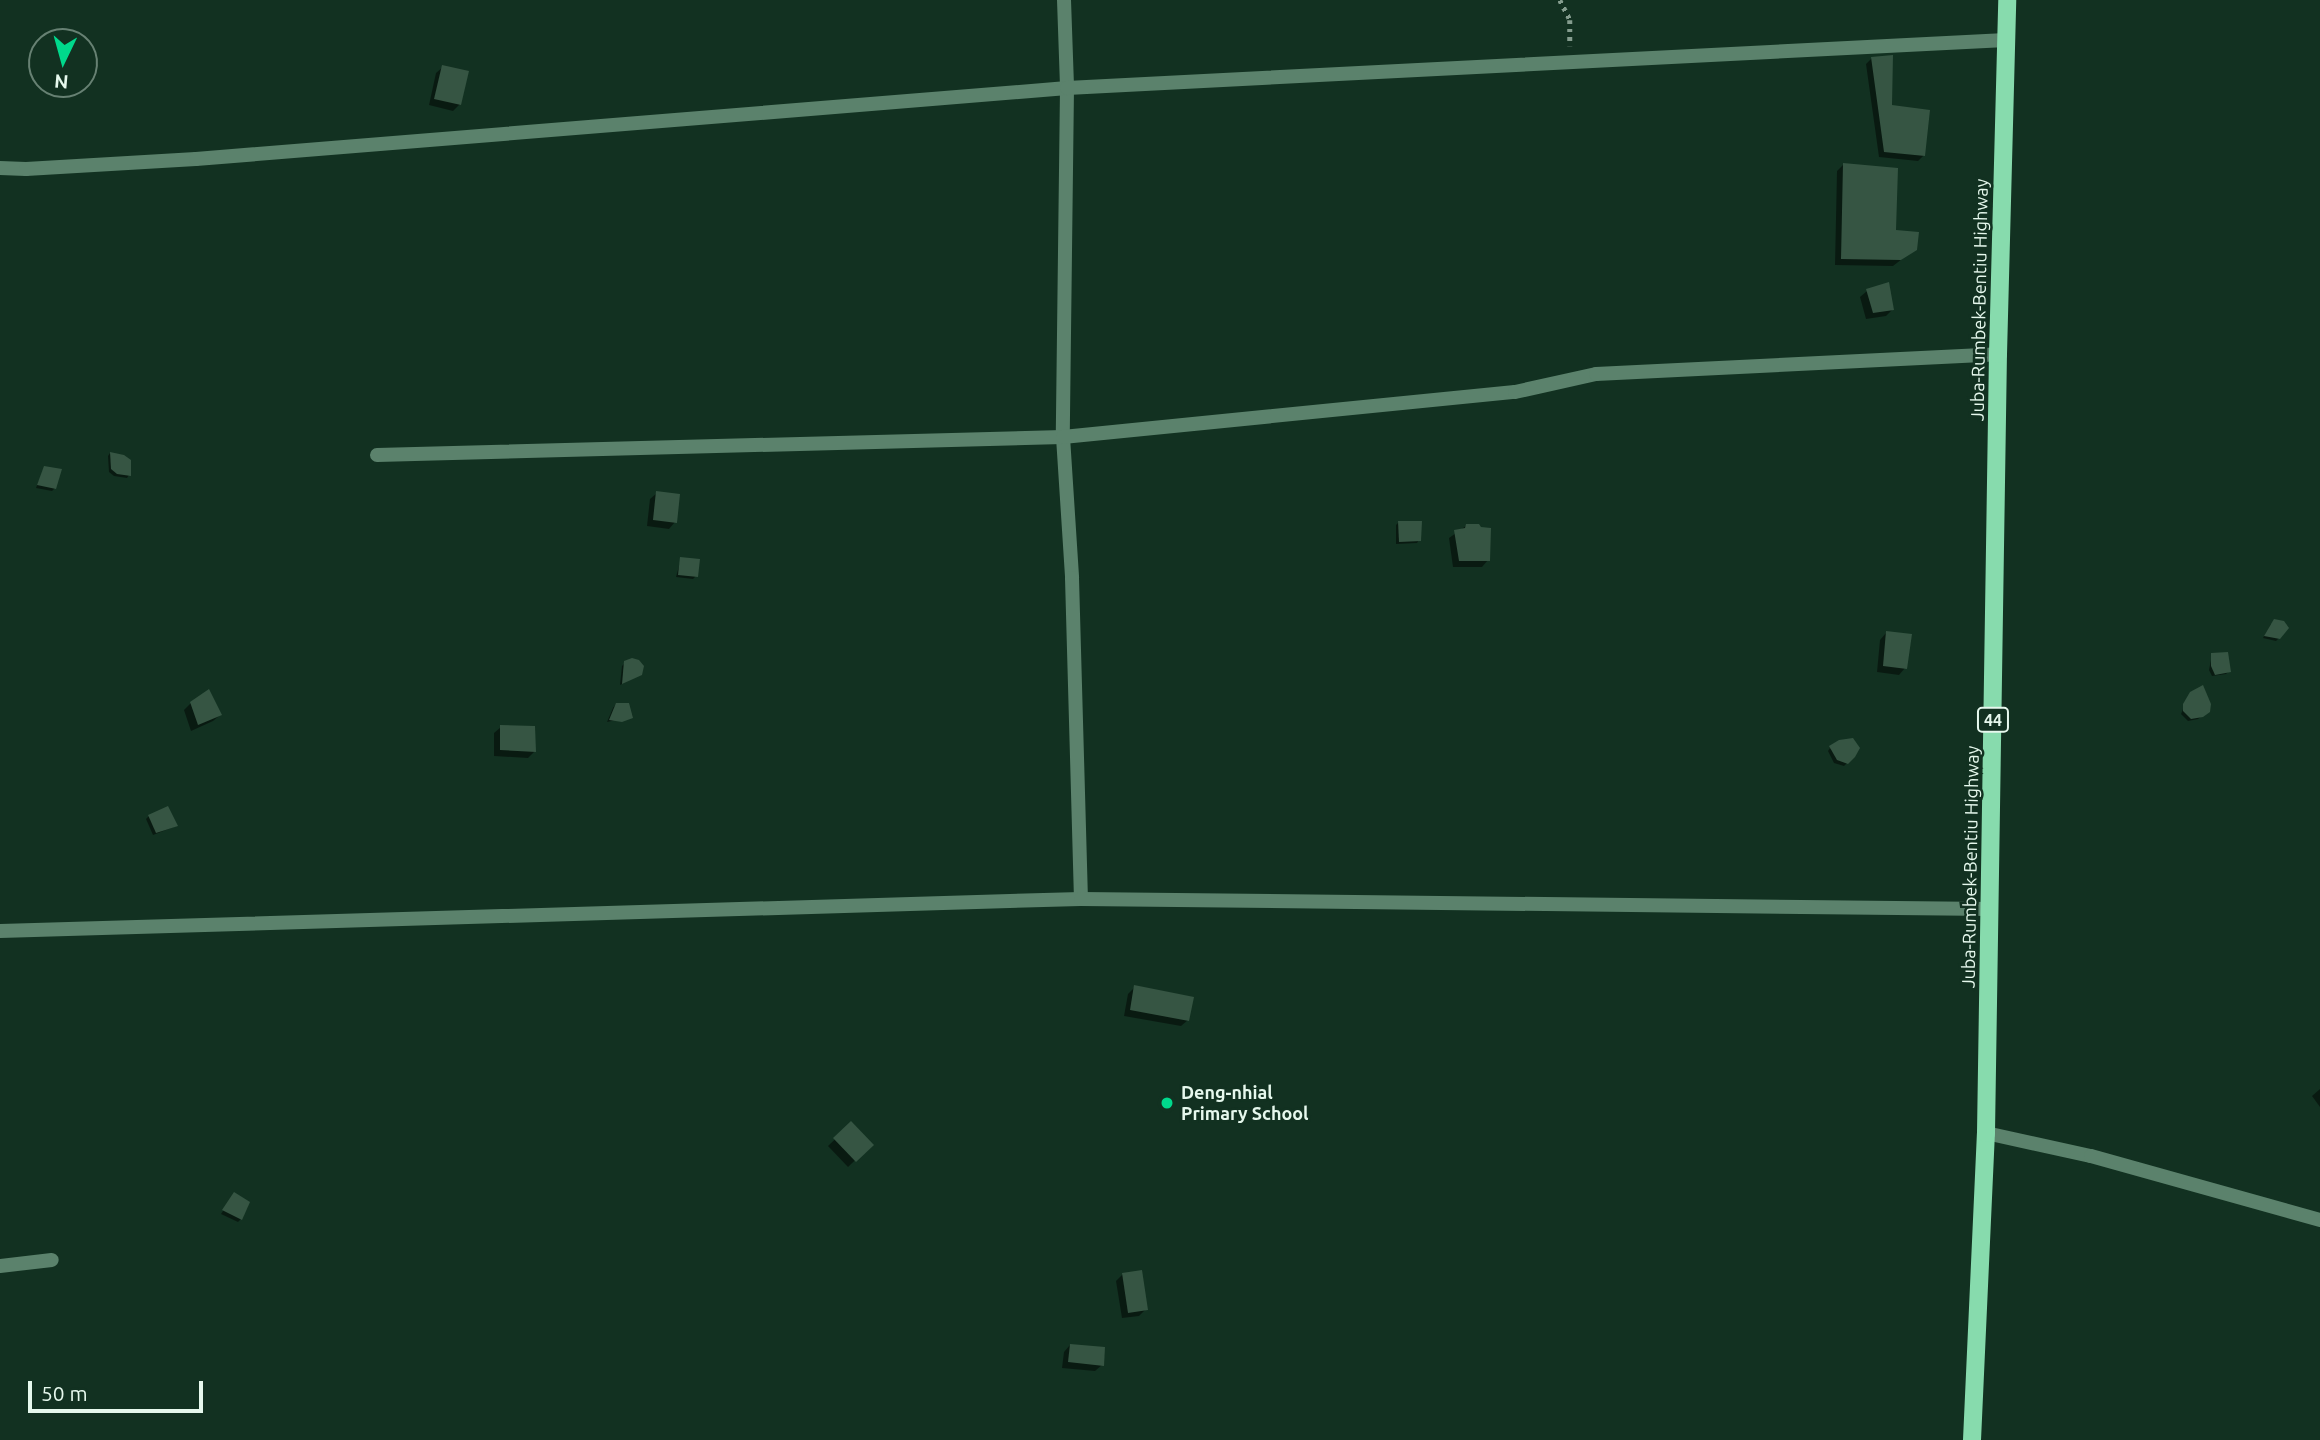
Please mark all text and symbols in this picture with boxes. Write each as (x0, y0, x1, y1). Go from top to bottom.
north arrow (28, 28, 98, 98)
text: N (53, 70, 69, 94)
street label: Juba-Rumbek-Bentiu Highway (1966, 179, 1992, 421)
road number: 44 (1976, 708, 2010, 733)
street label: Juba-Rumbek-Bentiu Highway (1957, 746, 1983, 988)
place label: Deng-nhial Primary School (1181, 1082, 1309, 1124)
marker: Deng-nhial Primary School (1159, 1095, 1175, 1111)
scale bar (32, 1366, 206, 1410)
text: 50 m (41, 1381, 88, 1405)

